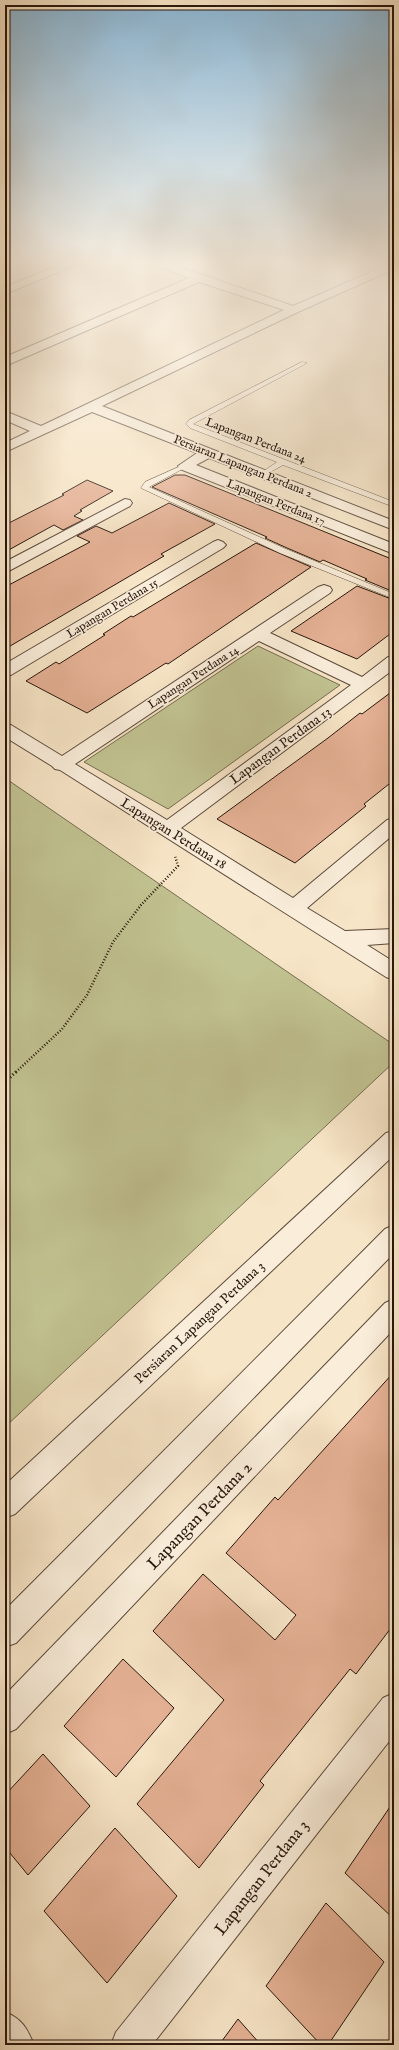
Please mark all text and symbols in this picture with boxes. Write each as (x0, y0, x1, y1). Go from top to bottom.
street label: Lapangan Perdana 24 (203, 414, 308, 468)
street label: Persiaran Lapangan Perdana 2 (171, 432, 315, 502)
street label: Lapangan Perdana 17 (224, 476, 327, 530)
street label: Lapangan Perdana 15 (64, 575, 162, 642)
street label: Lapangan Perdana 14 (145, 642, 242, 713)
street label: Lapangan Perdana 13 (226, 703, 335, 789)
street label: Lapangan Perdana 18 (117, 794, 230, 874)
street label: Persiaran Lapangan Perdana 3 (131, 1258, 269, 1388)
street label: Lapangan Perdana 2 (143, 1457, 257, 1575)
street label: Lapangan Perdana 3 (211, 1816, 314, 1940)

